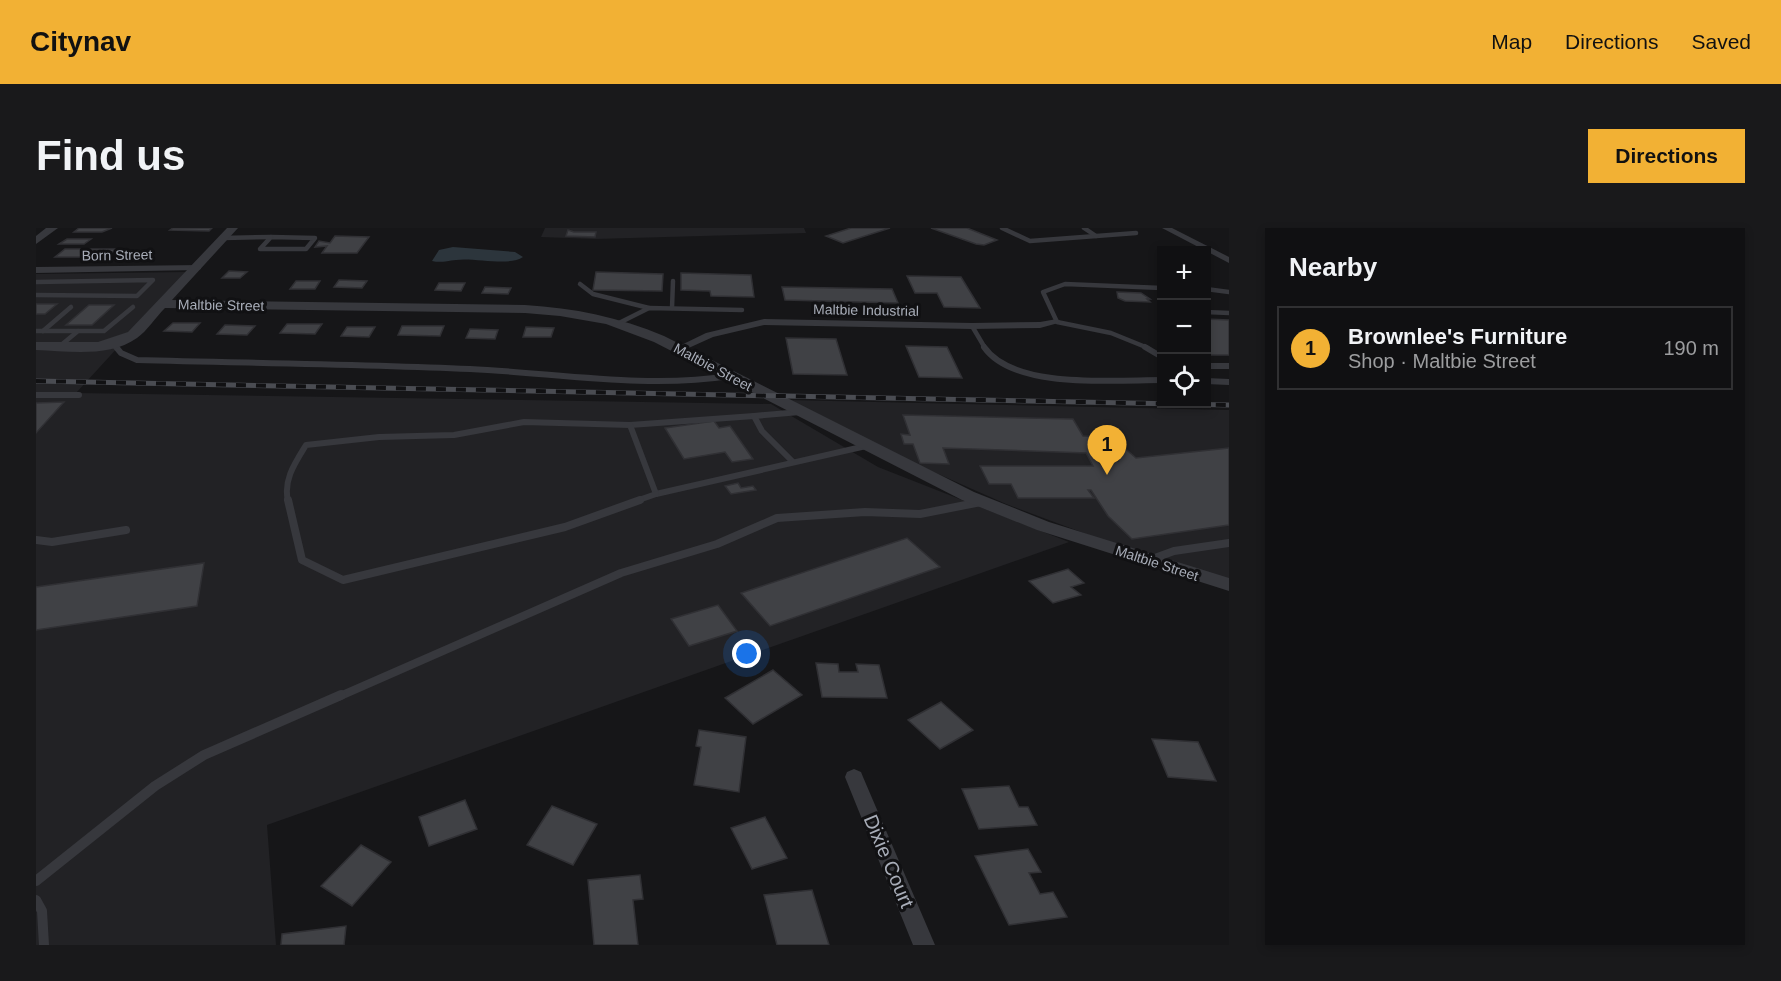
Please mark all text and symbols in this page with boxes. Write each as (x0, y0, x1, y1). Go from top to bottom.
text: Citynav (30, 26, 131, 57)
text: Map (1491, 30, 1532, 53)
text: Directions (1565, 30, 1658, 53)
text: Saved (1691, 30, 1751, 53)
button: Directions (1588, 129, 1745, 183)
text: Find us (36, 132, 185, 179)
street label: Born Street (81, 246, 153, 264)
map controls (1157, 246, 1211, 408)
button: + (1157, 246, 1211, 300)
text: Nearby (1289, 252, 1377, 282)
street label: Maltbie Street (178, 296, 264, 314)
button: − (1157, 300, 1211, 354)
street label: Maltbie Industrial (813, 301, 919, 319)
text: Brownlee's Furniture (1348, 324, 1567, 349)
text: 1 (1305, 337, 1316, 359)
text: 190 m (1663, 337, 1719, 359)
street label: Maltbie Street (671, 340, 755, 394)
text: Shop · Maltbie Street (1348, 350, 1536, 372)
button: locate (1157, 354, 1211, 408)
pin: 1 (1088, 426, 1126, 475)
street label: Maltbie Street (1113, 542, 1201, 584)
your location (732, 639, 761, 668)
street label: Dixie Court (860, 811, 919, 911)

